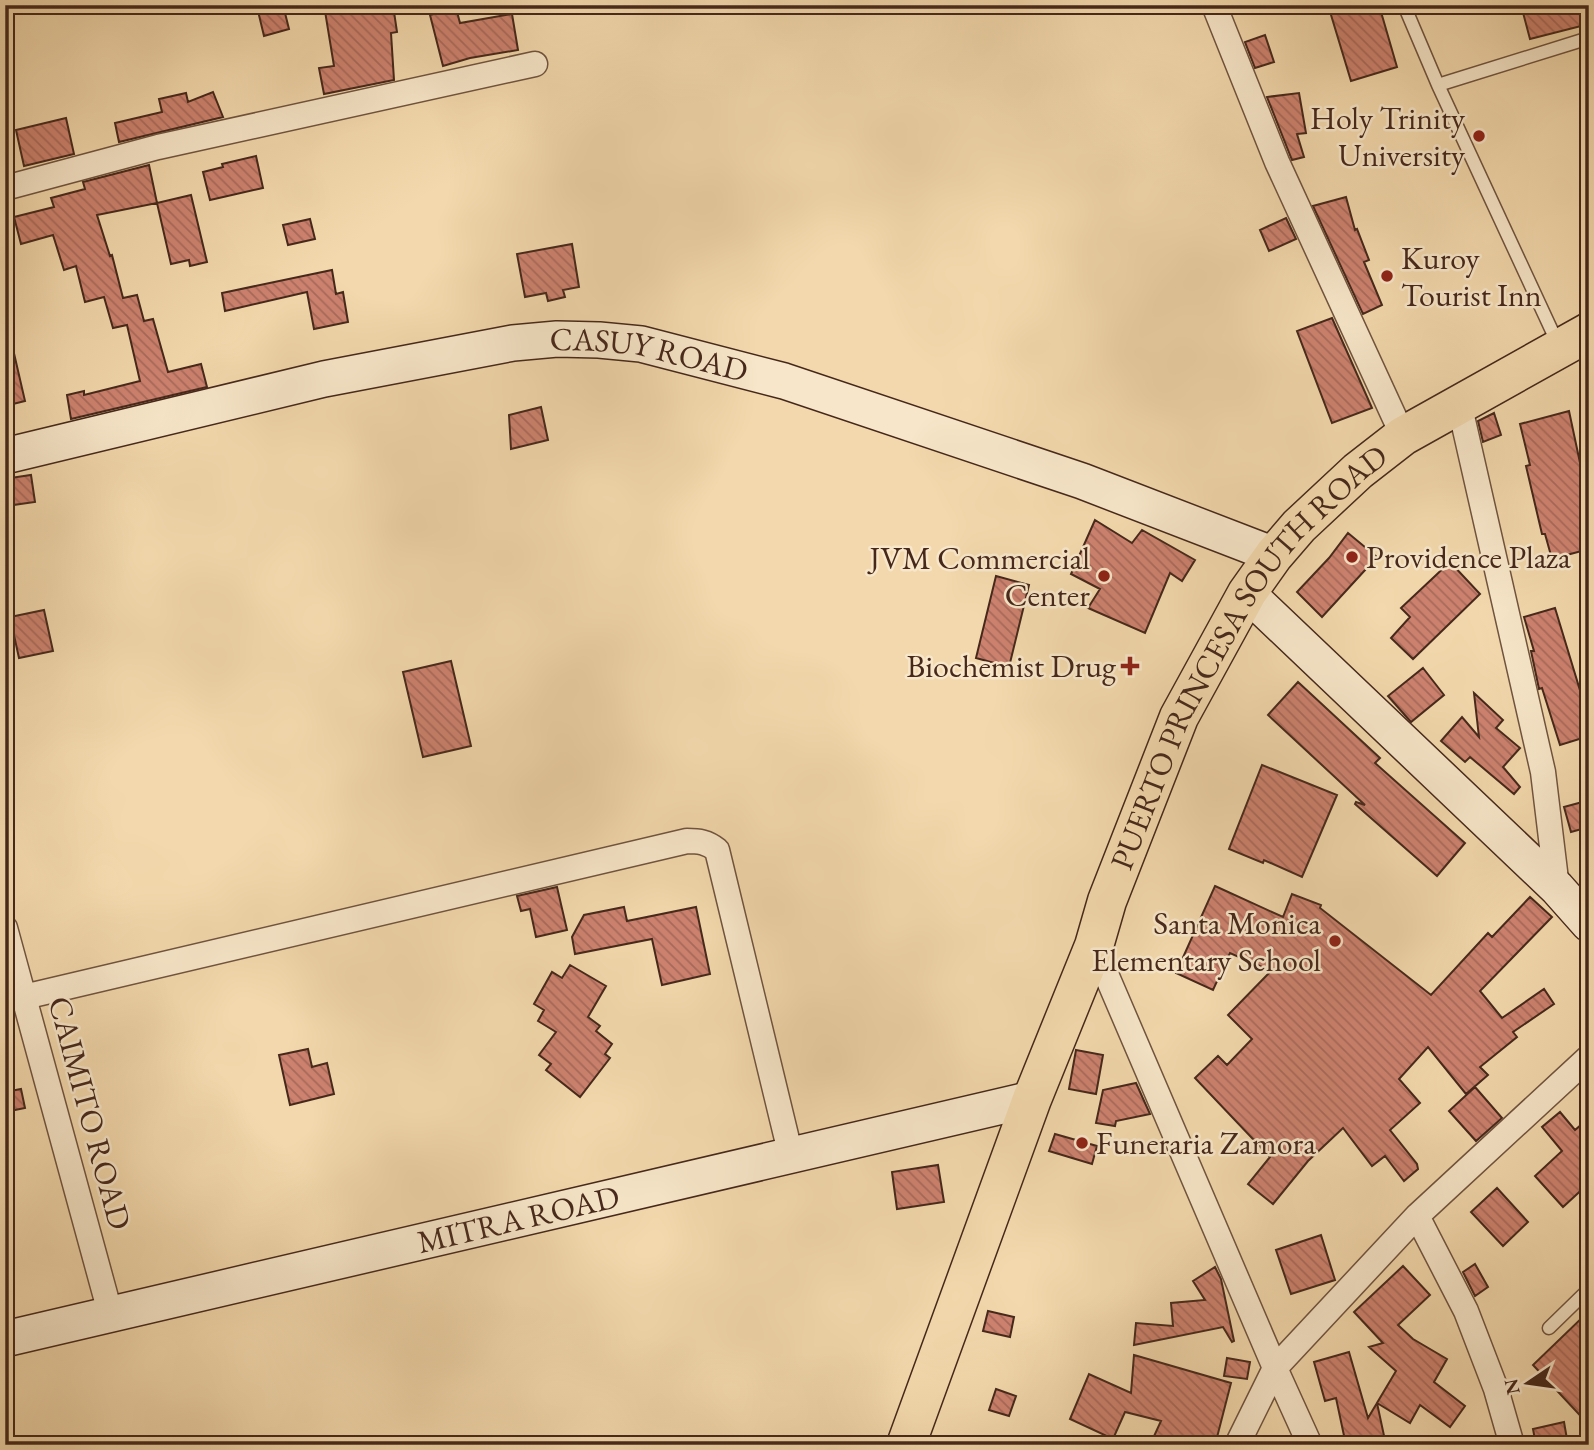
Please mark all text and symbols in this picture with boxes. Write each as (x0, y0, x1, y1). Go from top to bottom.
place label: Holy Trinity University (1310, 97, 1466, 176)
marker: Holy Trinity University (1471, 128, 1487, 144)
place label: Kuroy Tourist Inn (1401, 237, 1542, 316)
marker: Kuroy Tourist Inn (1379, 268, 1395, 284)
street label: CASUY ROAD (549, 318, 752, 392)
street label: PUERTO PRINCESA SOUTH ROAD (1100, 435, 1396, 876)
place label: Providence Plaza (1366, 536, 1571, 578)
place label: JVM Commercial Center (867, 537, 1090, 616)
marker: Providence Plaza (1344, 549, 1360, 565)
marker: JVM Commercial Center (1096, 568, 1112, 584)
place label: Biochemist Drug (906, 645, 1117, 687)
marker: Biochemist Drug (1122, 658, 1138, 674)
place label: Santa Monica Elementary School (1091, 902, 1321, 981)
marker: Santa Monica Elementary School (1327, 933, 1343, 949)
street label: CAIMITO ROAD (39, 992, 141, 1234)
place label: Funeraria Zamora (1096, 1122, 1316, 1164)
marker: Funeraria Zamora (1074, 1135, 1090, 1151)
street label: MITRA ROAD (413, 1175, 623, 1263)
north arrow (1492, 1348, 1562, 1418)
text: N (1498, 1376, 1526, 1397)

